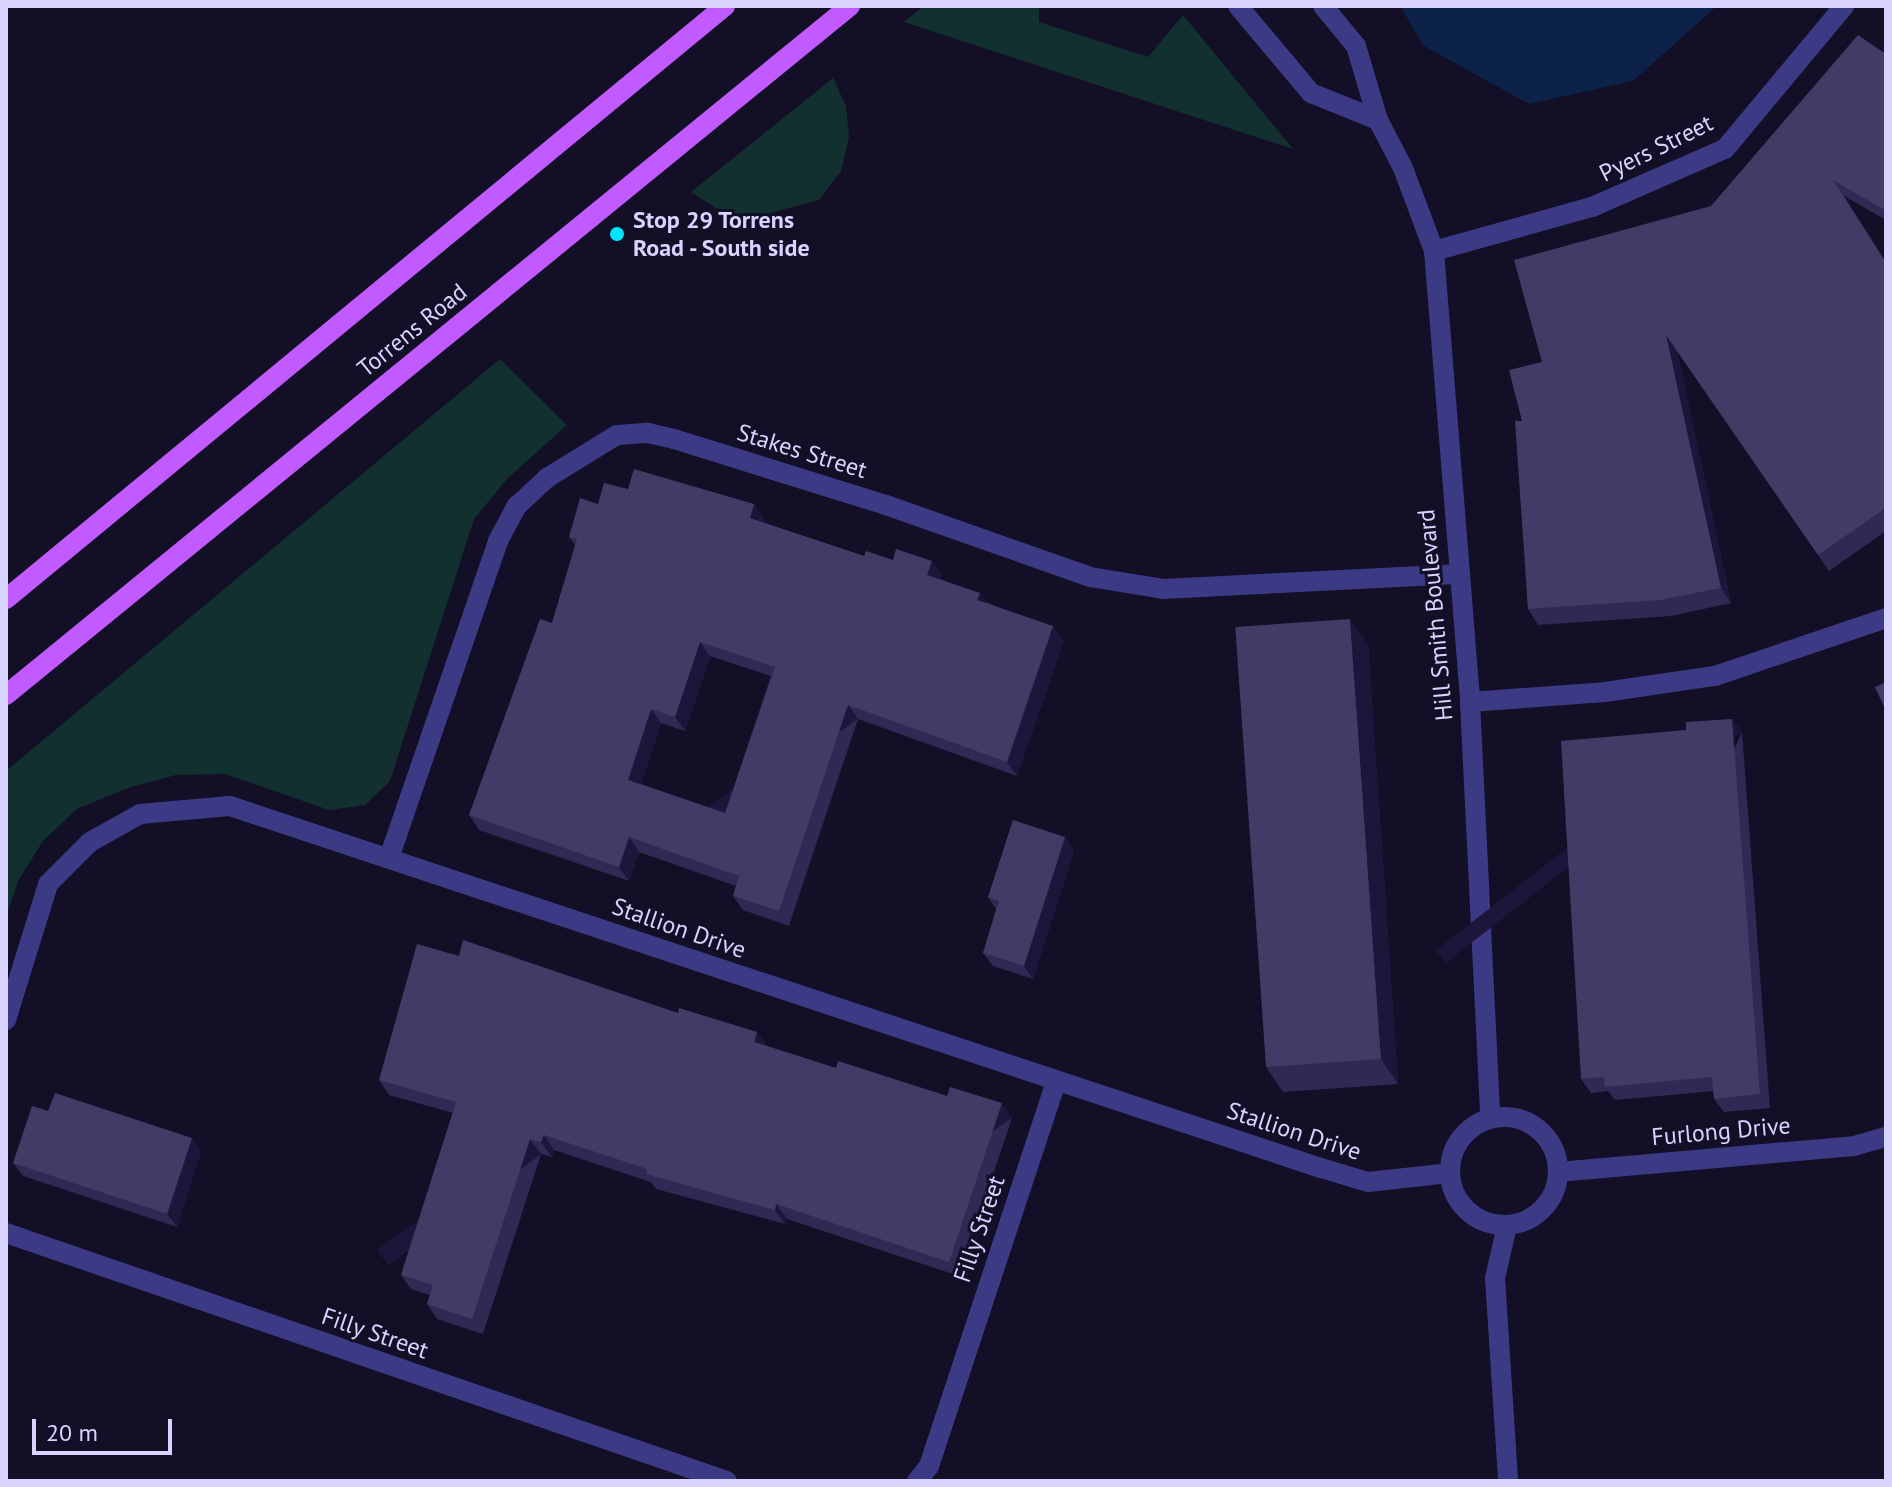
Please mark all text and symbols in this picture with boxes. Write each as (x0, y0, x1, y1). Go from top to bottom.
street label: Pyers Street (1595, 108, 1717, 188)
place label: Stop 29 Torrens Road - South side (633, 206, 813, 262)
marker: Stop 29 Torrens Road - South side (608, 225, 626, 243)
street label: Torrens Road (352, 277, 472, 383)
street label: Stakes Street (734, 418, 870, 484)
street label: Hill Smith Boulevard (1411, 508, 1459, 722)
street label: Stallion Drive (608, 892, 750, 964)
street label: Stallion Drive (1223, 1096, 1365, 1166)
street label: Furlong Drive (1650, 1111, 1792, 1151)
street label: Filly Street (947, 1171, 1011, 1287)
street label: Filly Street (317, 1301, 433, 1365)
scale bar (36, 1403, 176, 1453)
text: 20 m (46, 1417, 98, 1448)

